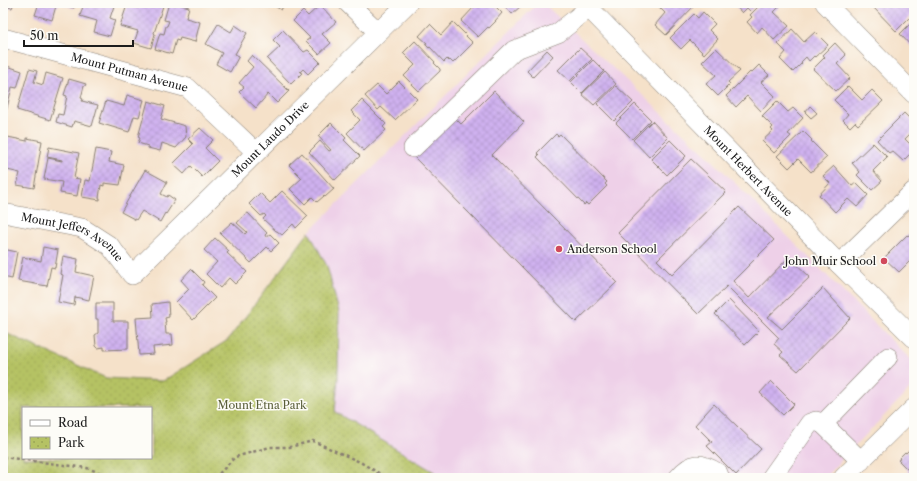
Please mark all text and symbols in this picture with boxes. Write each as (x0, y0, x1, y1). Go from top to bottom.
scale bar (24, 22, 133, 48)
text: 50 m (30, 28, 59, 43)
street label: Mount Putman Avenue (69, 50, 190, 95)
street label: Mount Laudo Drive (229, 98, 312, 180)
street label: Mount Herbert Avenue (701, 123, 796, 219)
street label: Mount Jeffers Avenue (20, 210, 126, 264)
place label: Anderson School (566, 242, 658, 256)
marker: Anderson School (554, 244, 564, 254)
place label: John Muir School (782, 254, 877, 268)
marker: John Muir School (879, 256, 889, 266)
park label: Mount Etna Park (218, 398, 307, 412)
legend (22, 407, 152, 459)
text: Road (58, 415, 88, 430)
text: Park (58, 435, 85, 450)

